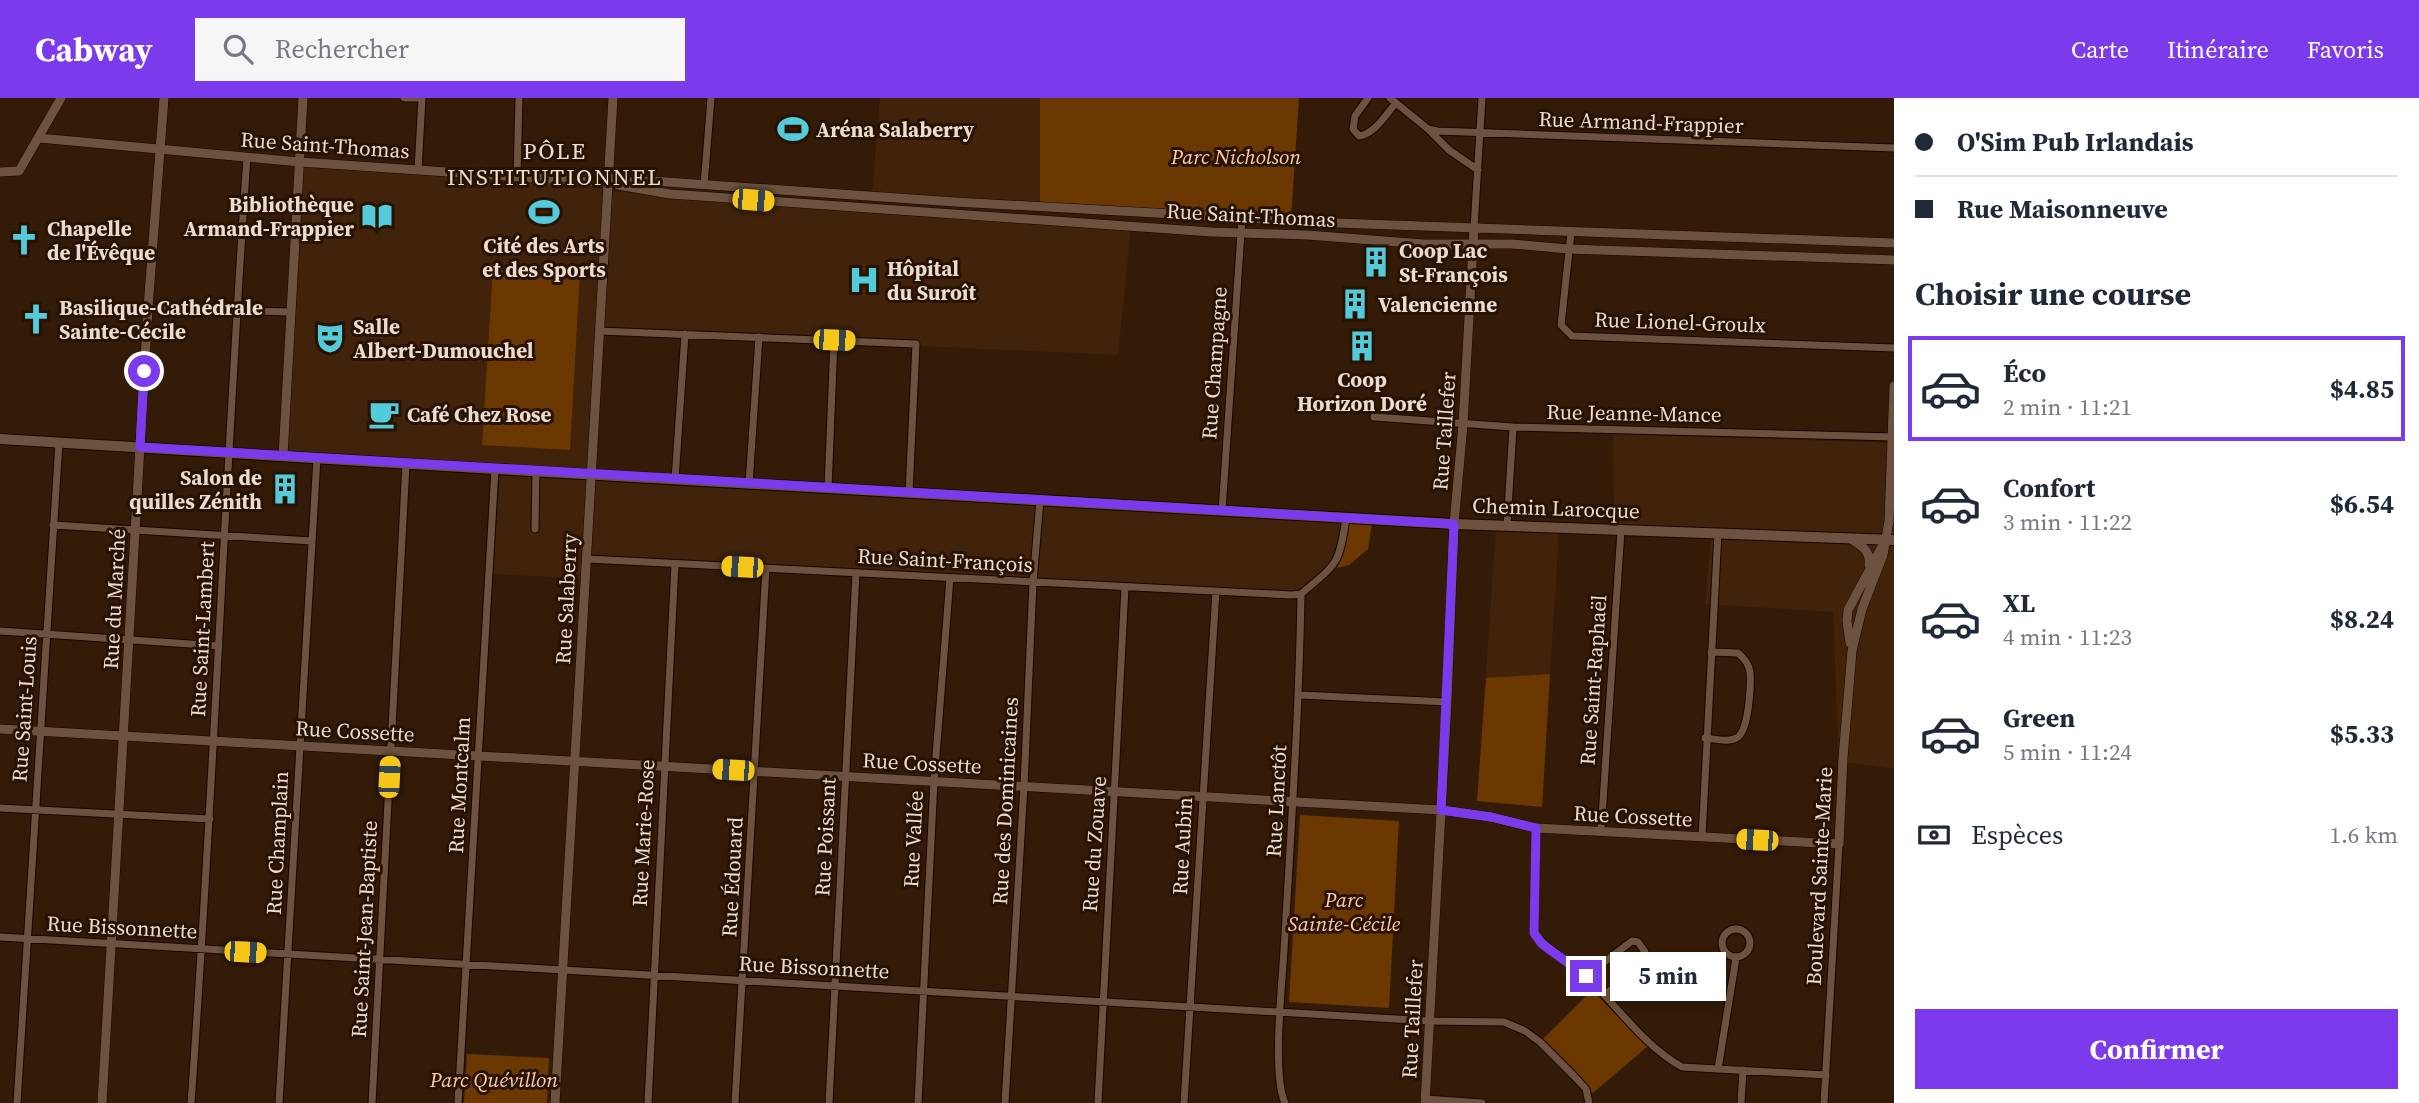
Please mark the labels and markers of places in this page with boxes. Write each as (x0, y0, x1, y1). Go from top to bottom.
sports icon: Aréna Salaberry (776, 112, 810, 146)
place label: Aréna Salaberry (816, 115, 975, 144)
place label: Bibliothèque Armand-Frappier (183, 190, 354, 243)
sports icon: Cité des Arts et des Sports (527, 195, 561, 229)
library icon: Bibliothèque Armand-Frappier (360, 199, 394, 233)
place label: Chapelle de l'Évêque (47, 214, 155, 267)
church icon: Chapelle de l'Évêque (7, 223, 41, 257)
place label: Cité des Arts et des Sports (482, 231, 606, 284)
place label: Coop Lac St-François (1399, 236, 1508, 289)
building icon: Coop Lac St-François (1359, 245, 1393, 279)
place label: Hôpital du Suroît (887, 254, 976, 307)
hospital icon: Hôpital du Suroît (847, 263, 881, 297)
building icon: Valencienne (1338, 287, 1372, 321)
place label: Valencienne (1378, 290, 1497, 319)
place label: Basilique-Cathédrale Sainte-Cécile (59, 293, 263, 346)
church icon: Basilique-Cathédrale Sainte-Cécile (19, 302, 53, 336)
place label: Salle Albert-Dumouchel (353, 312, 534, 365)
theatre icon: Salle Albert-Dumouchel (313, 321, 347, 355)
building icon: Coop Horizon Doré (1345, 329, 1379, 363)
place label: Coop Horizon Doré (1297, 365, 1427, 418)
cafe icon: Café Chez Rose (367, 397, 401, 431)
place label: Café Chez Rose (407, 400, 552, 429)
place label: Salon de quilles Zénith (129, 463, 262, 516)
building icon: Salon de quilles Zénith (268, 472, 302, 506)

